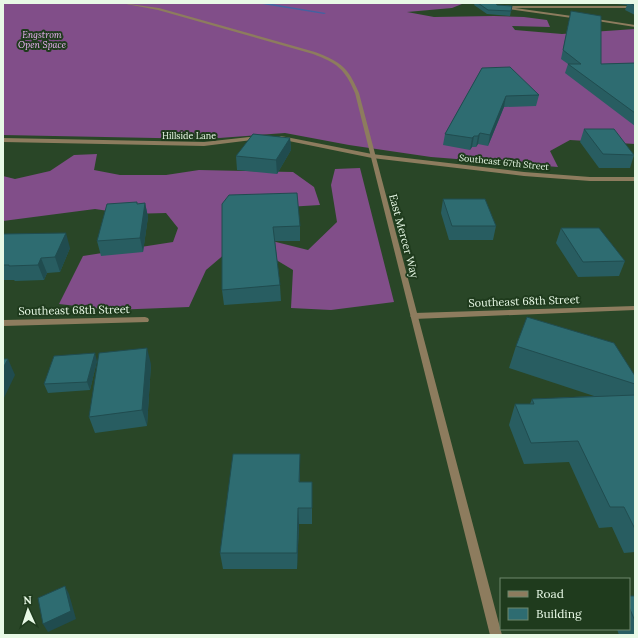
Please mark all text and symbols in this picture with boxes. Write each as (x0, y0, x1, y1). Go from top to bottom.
park label: Engstrom Open Space (18, 29, 66, 50)
street label: Hillside Lane (162, 130, 216, 141)
street label: Southeast 67th Street (459, 152, 550, 172)
street label: East Mercer Way (386, 192, 422, 280)
street label: Southeast 68th Street (468, 292, 581, 310)
street label: Southeast 68th Street (18, 302, 131, 318)
legend (500, 578, 630, 630)
text: Road (536, 586, 564, 601)
north arrow (8, 590, 48, 630)
text: N (23, 593, 33, 607)
text: Building (536, 606, 582, 621)

